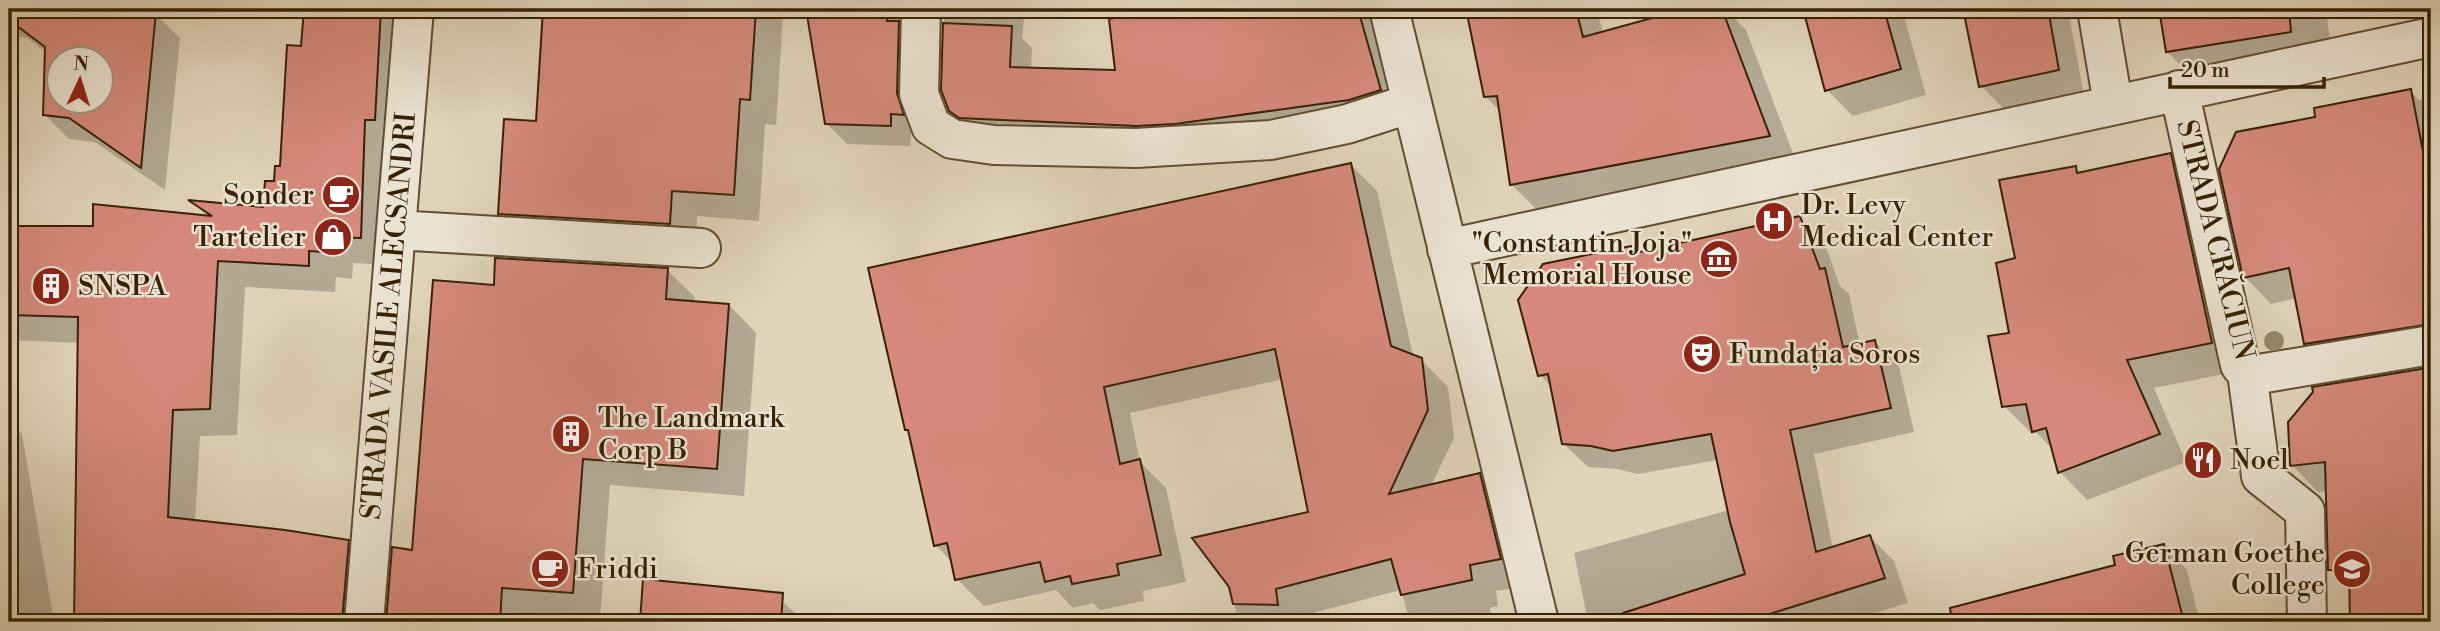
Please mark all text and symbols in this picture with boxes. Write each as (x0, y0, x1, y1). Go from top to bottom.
north arrow (46, 46, 116, 116)
scale bar (2170, 46, 2324, 90)
text: N (73, 52, 89, 77)
text: 20 m (2181, 58, 2230, 84)
street label: STRADA VASILE ALECSANDRI (354, 111, 424, 521)
street label: STRADA CRĂCIUN (2168, 116, 2264, 364)
cafe icon: Sonder (320, 174, 362, 216)
place label: Sonder (223, 178, 314, 213)
place label: Dr. Levy Medical Center (1801, 188, 1993, 255)
hospital icon: Dr. Levy Medical Center (1753, 200, 1795, 242)
shop icon: Tartelier (312, 216, 354, 258)
place label: Tartelier (193, 220, 306, 255)
place label: "Constantin Joja" Memorial House (1472, 226, 1692, 293)
museum icon: "Constantin Joja" Memorial House (1698, 238, 1740, 280)
building icon: SNSPA (30, 265, 72, 307)
place label: SNSPA (78, 269, 168, 304)
theatre icon: Fundația Soros (1681, 333, 1723, 375)
place label: Fundația Soros (1729, 337, 1921, 372)
place label: The Landmark Corp B (598, 401, 786, 468)
building icon: The Landmark Corp B (550, 413, 592, 455)
restaurant icon: Noel (2182, 439, 2224, 481)
place label: Noel (2230, 443, 2289, 478)
place label: German Goethe College (2125, 536, 2325, 603)
cafe icon: Friddi (529, 548, 571, 590)
school or university icon: German Goethe College (2331, 548, 2373, 590)
place label: Friddi (577, 552, 658, 587)

